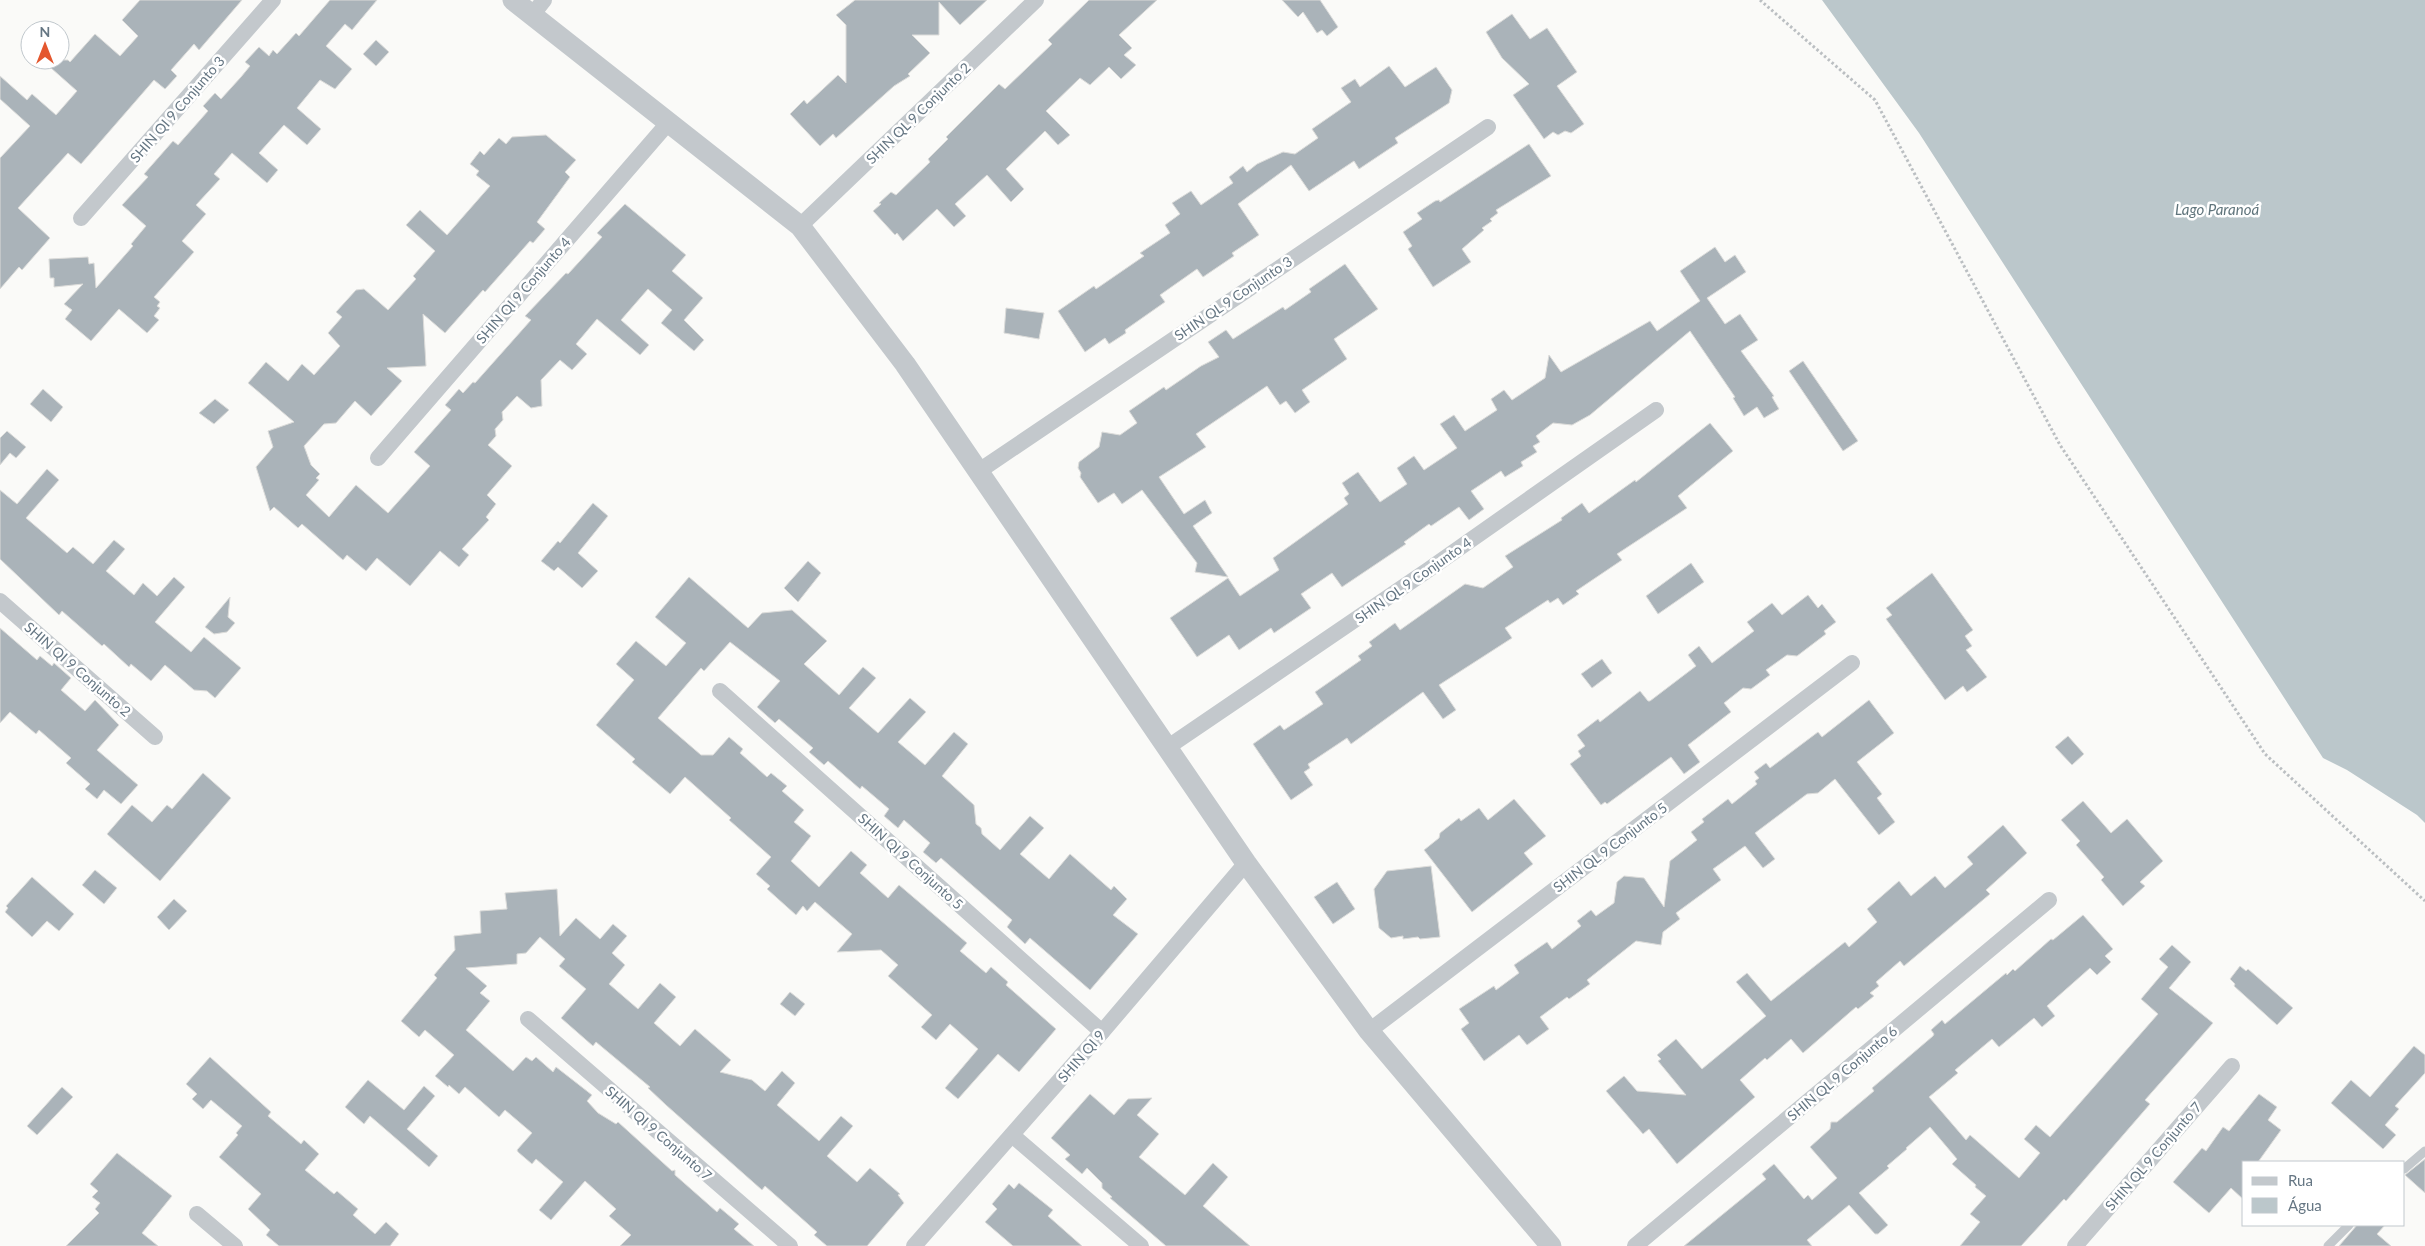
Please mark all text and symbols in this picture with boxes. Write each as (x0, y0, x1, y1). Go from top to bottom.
north arrow (20, 20, 70, 70)
text: N (40, 23, 50, 40)
street label: SHIN QI 9 Conjunto 3 (126, 52, 228, 166)
street label: SHIN QL 9 Conjunto 2 (862, 59, 974, 167)
water label: Lago Paranoá (2175, 200, 2259, 218)
street label: SHIN QI 9 Conjunto 4 (472, 233, 574, 347)
street label: SHIN QL 9 Conjunto 3 (1171, 252, 1295, 344)
street label: SHIN QL 9 Conjunto 4 (1352, 533, 1474, 627)
street label: SHIN QI 9 Conjunto 2 (21, 618, 135, 720)
street label: SHIN QL 9 Conjunto 5 (1550, 799, 1670, 895)
street label: SHIN QI 9 Conjunto 5 (855, 809, 967, 913)
street label: SHIN QL 9 Conjunto 6 (1784, 1022, 1900, 1124)
street label: SHIN QI 9 (1054, 1027, 1108, 1085)
street label: SHIN QI 9 Conjunto 7 (602, 1082, 716, 1184)
street label: SHIN QL 9 Conjunto 7 (2101, 1098, 2205, 1214)
legend (2242, 1161, 2405, 1226)
text: Rua (2288, 1171, 2313, 1189)
text: Água (2288, 1196, 2322, 1214)

